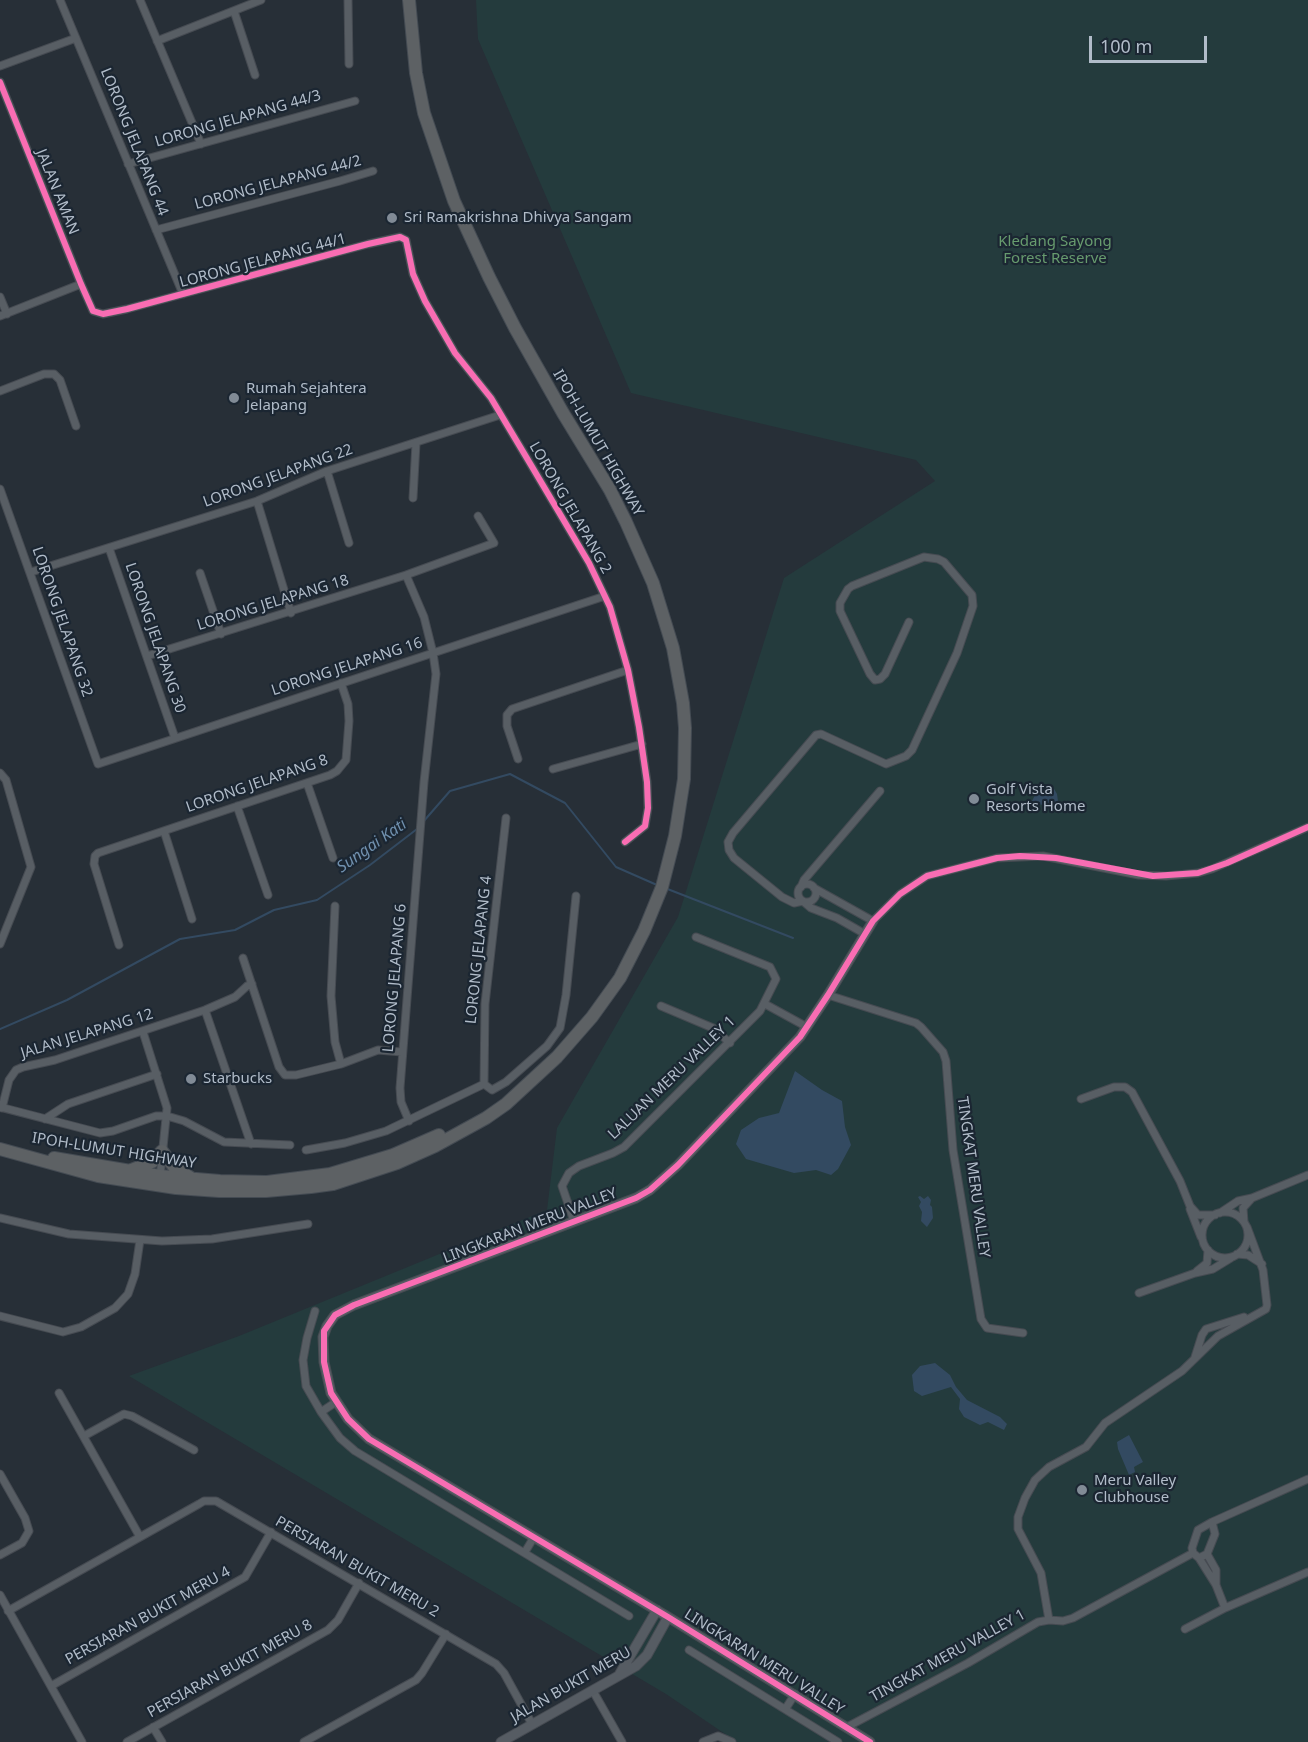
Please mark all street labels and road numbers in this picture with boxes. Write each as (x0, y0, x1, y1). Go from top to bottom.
street label: LORONG JELAPANG 44 (96, 66, 172, 218)
street label: LORONG JELAPANG 44/3 (153, 87, 323, 151)
street label: JALAN AMAN (32, 147, 82, 237)
street label: LORONG JELAPANG 44/2 (193, 152, 363, 214)
street label: LORONG JELAPANG 44/1 (178, 230, 348, 292)
street label: IPOH-LUMUT HIGHWAY (549, 367, 647, 519)
street label: LORONG JELAPANG 2 (525, 439, 615, 577)
street label: LORONG JELAPANG 22 (201, 441, 355, 511)
street label: LORONG JELAPANG 32 (28, 545, 96, 699)
street label: LORONG JELAPANG 30 (121, 561, 189, 715)
street label: LORONG JELAPANG 18 (195, 571, 351, 635)
street label: LORONG JELAPANG 16 (269, 634, 425, 700)
street label: LORONG JELAPANG 8 (184, 751, 330, 817)
street label: LORONG JELAPANG 4 (462, 875, 496, 1025)
street label: LORONG JELAPANG 6 (380, 903, 410, 1053)
street label: JALAN JELAPANG 12 (19, 1005, 155, 1063)
street label: LALUAN MERU VALLEY 1 (605, 1012, 739, 1144)
street label: TINGKAT MERU VALLEY (953, 1095, 993, 1259)
street label: IPOH-LUMUT HIGHWAY (31, 1129, 197, 1173)
street label: LINGKARAN MERU VALLEY (440, 1184, 620, 1268)
street label: PERSIARAN BUKIT MERU 2 (272, 1513, 442, 1621)
street label: PERSIARAN BUKIT MERU 4 (62, 1563, 234, 1669)
street label: LINGKARAN MERU VALLEY (681, 1605, 847, 1719)
street label: TINGKAT MERU VALLEY 1 (867, 1606, 1029, 1706)
street label: PERSIARAN BUKIT MERU 8 (144, 1616, 316, 1722)
street label: JALAN BUKIT MERU (508, 1643, 634, 1727)

